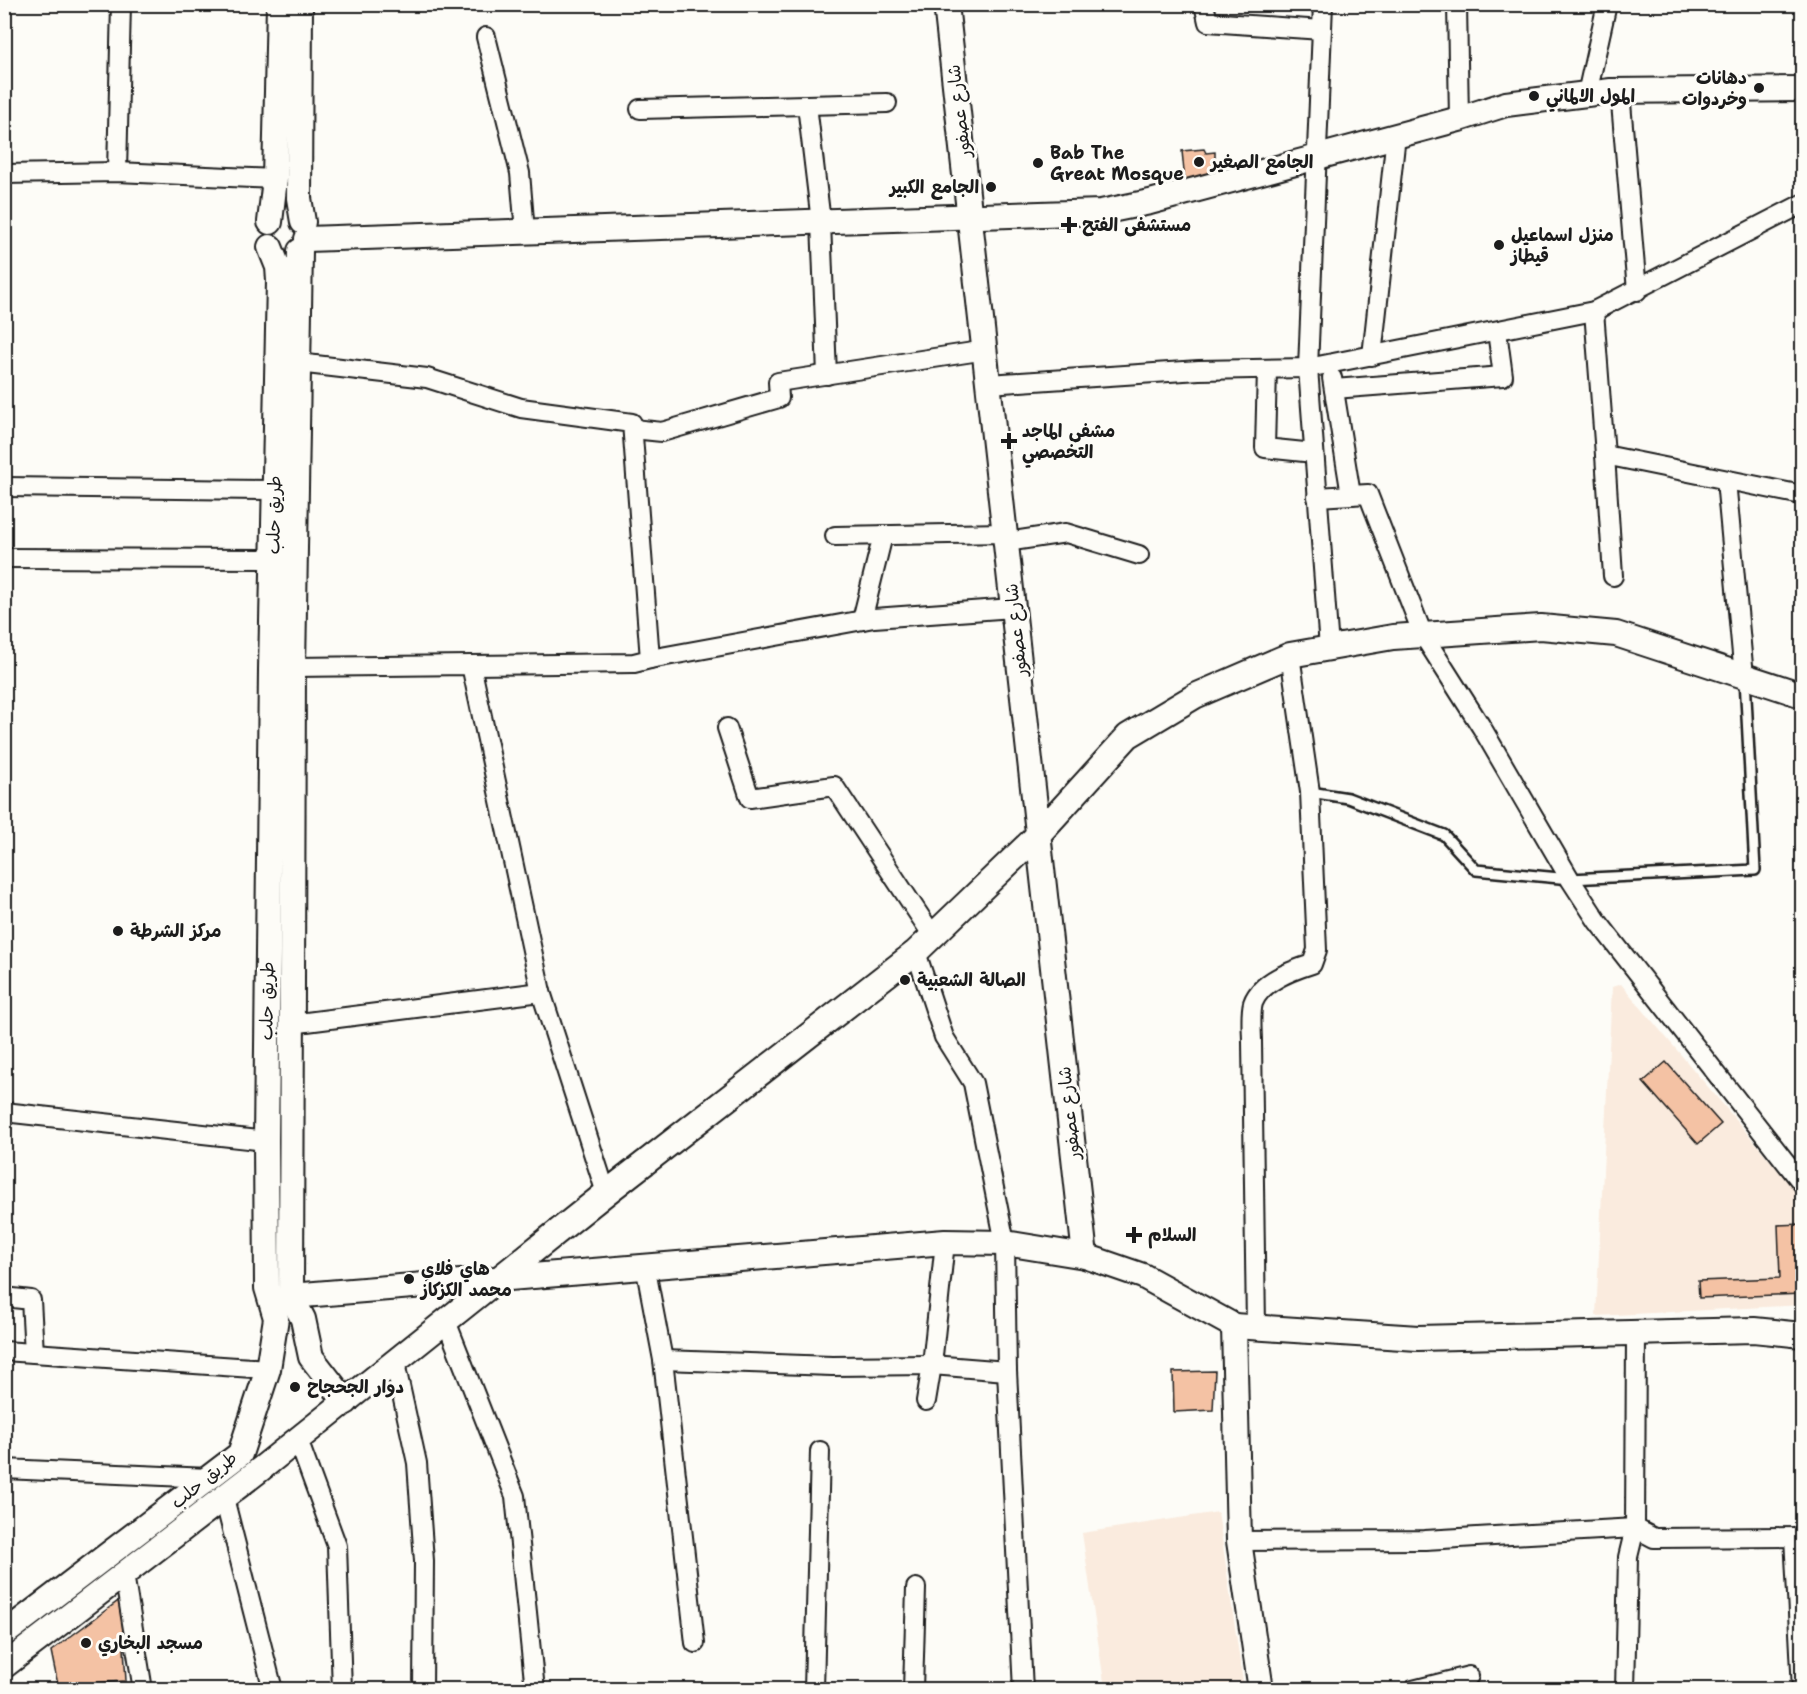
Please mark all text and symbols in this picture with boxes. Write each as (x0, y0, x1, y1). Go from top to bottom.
street label: شارع عصفور (941, 63, 977, 161)
place label: دهانات وخردوات (1682, 66, 1747, 111)
marker: دهانات وخردوات (1752, 81, 1766, 95)
place label: المول الالماني (1546, 84, 1635, 112)
marker: المول الالماني (1527, 89, 1541, 103)
place label: Bab The Great Mosque (1050, 141, 1184, 186)
place label: الجامع الصغير (1209, 150, 1313, 175)
marker: الجامع الصغير (1192, 155, 1206, 169)
marker: Bab The Great Mosque (1031, 156, 1045, 170)
place label: الجامع الكبير (888, 175, 979, 200)
marker: الجامع الكبير (984, 180, 998, 194)
place label: مستشفى الفتح (1082, 213, 1191, 237)
marker: مستشفى الفتح (1060, 216, 1078, 234)
place label: منزل اسماعيل قيطاز (1509, 223, 1614, 268)
marker: منزل اسماعيل قيطاز (1492, 238, 1506, 252)
place label: مشفى الماجد التخصصي (1022, 419, 1115, 468)
marker: مشفى الماجد التخصصي (1000, 432, 1018, 450)
street label: طريق حلب (261, 475, 287, 555)
street label: شارع عصفور (999, 582, 1033, 680)
place label: مركز الشرطة (130, 919, 221, 943)
marker: مركز الشرطة (111, 924, 125, 938)
street label: طريق حلب (254, 961, 280, 1041)
place label: الصالة الشعبية (917, 968, 1026, 992)
marker: الصالة الشعبية (898, 973, 912, 987)
street label: شارع عصفور (1052, 1065, 1086, 1163)
place label: السلام (1148, 1223, 1196, 1249)
marker: السلام (1125, 1226, 1143, 1244)
place label: هاي فلاي محمد الكزكاز (419, 1257, 512, 1302)
marker: هاي فلاي محمد الكزكاز (402, 1272, 416, 1286)
place label: دوار الجحجاح (307, 1375, 404, 1399)
marker: دوار الجحجاح (288, 1380, 302, 1394)
street label: طريق حلب (166, 1446, 242, 1514)
place label: مسجد البخاري (98, 1631, 203, 1657)
marker: مسجد البخاري (79, 1636, 93, 1650)

